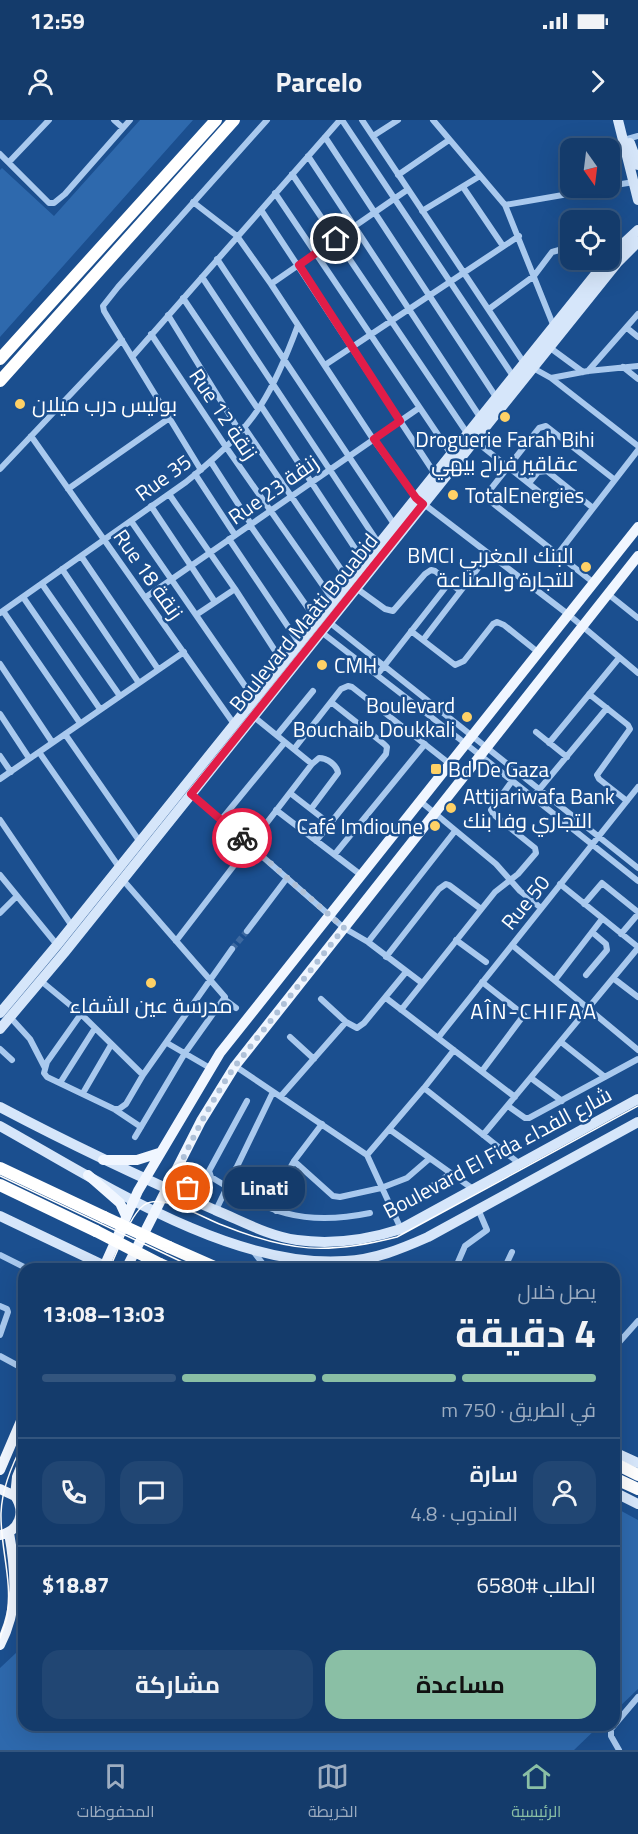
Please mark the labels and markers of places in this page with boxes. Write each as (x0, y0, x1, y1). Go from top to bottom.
pin (310, 213, 361, 264)
place label: بوليس درب ميلان (32, 388, 177, 420)
marker: بوليس درب ميلان (13, 397, 27, 411)
marker: Droguerie Farah Bihi عقاقير فراح بيهي (498, 410, 512, 424)
place label: Droguerie Farah Bihi عقاقير فراح بيهي (415, 423, 595, 480)
place label: TotalEnergies (465, 479, 584, 511)
marker: TotalEnergies (446, 488, 460, 502)
place label: BMCI البنك المغربي للتجارة والصناعة (407, 539, 574, 595)
marker: BMCI البنك المغربي للتجارة والصناعة (579, 560, 593, 574)
place label: CMH (334, 649, 377, 681)
marker: CMH (315, 658, 329, 672)
place label: Boulevard Bouchaib Doukkali (293, 689, 455, 745)
marker: Boulevard Bouchaib Doukkali (460, 710, 474, 724)
place label: Bd De Gaza (448, 753, 549, 785)
marker: Bd De Gaza (429, 762, 443, 776)
place label: Attijariwafa Bank التجاري وفا بنك (463, 780, 615, 837)
marker: Attijariwafa Bank التجاري وفا بنك (444, 801, 458, 815)
place label: Café Imdioune (297, 810, 423, 842)
marker: Café Imdioune (428, 819, 442, 833)
marker: مدرسة عين الشفاء (144, 976, 158, 990)
place label: مدرسة عين الشفاء (70, 989, 232, 1021)
pin (162, 1162, 213, 1213)
callout: Linati (224, 1167, 305, 1209)

